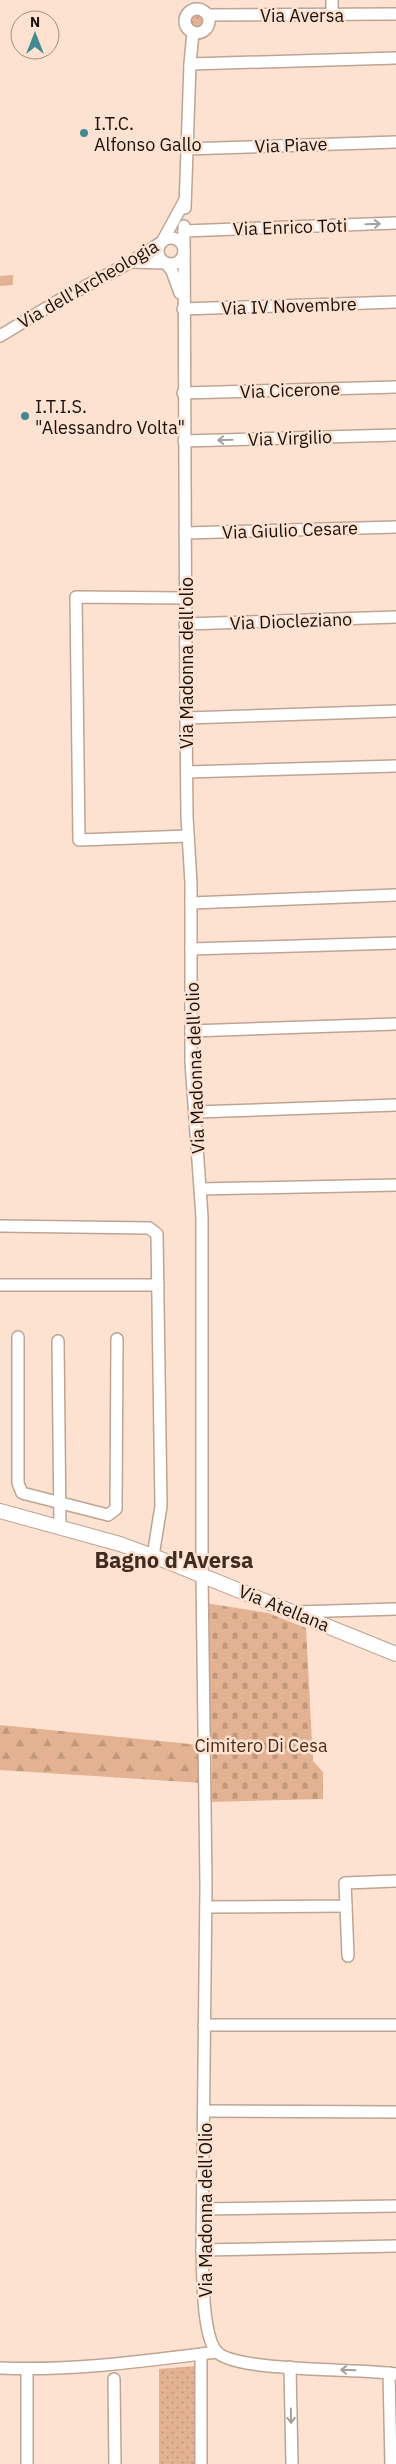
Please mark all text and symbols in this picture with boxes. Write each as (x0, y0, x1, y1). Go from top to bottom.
street label: Via Aversa (260, 4, 344, 27)
north arrow (10, 10, 60, 60)
text: N (30, 13, 40, 31)
place label: I.T.C. Alfonso Gallo (94, 112, 202, 156)
marker: I.T.C. Alfonso Gallo (78, 127, 90, 139)
street label: Via Piave (254, 132, 328, 158)
street label: Via Enrico Toti (232, 214, 348, 240)
one-way arrow (364, 219, 380, 228)
street label: Via dell'Archeologia (14, 234, 163, 334)
street label: Via IV Novembre (221, 292, 357, 320)
street label: Via Cicerone (239, 377, 341, 403)
place label: I.T.I.S. "Alessandro Volta" (35, 395, 185, 439)
marker: I.T.I.S. "Alessandro Volta" (19, 410, 31, 422)
street label: Via Virgilio (247, 425, 333, 451)
one-way arrow (217, 435, 233, 444)
street label: Via Giulio Cesare (222, 516, 359, 544)
street label: Via Madonna dell'olio (175, 577, 198, 749)
street label: Via Diocleziano (229, 607, 353, 635)
street label: Via Madonna dell'olio (181, 982, 209, 1154)
district label: Bagno d'Aversa (94, 1545, 254, 1574)
street label: Via Atellana (235, 1579, 333, 1637)
park label: Cimitero Di Cesa (194, 1734, 328, 1757)
street label: Via Madonna dell'Olio (194, 2123, 217, 2297)
one-way arrow (340, 2365, 356, 2374)
one-way arrow (286, 2407, 295, 2423)

